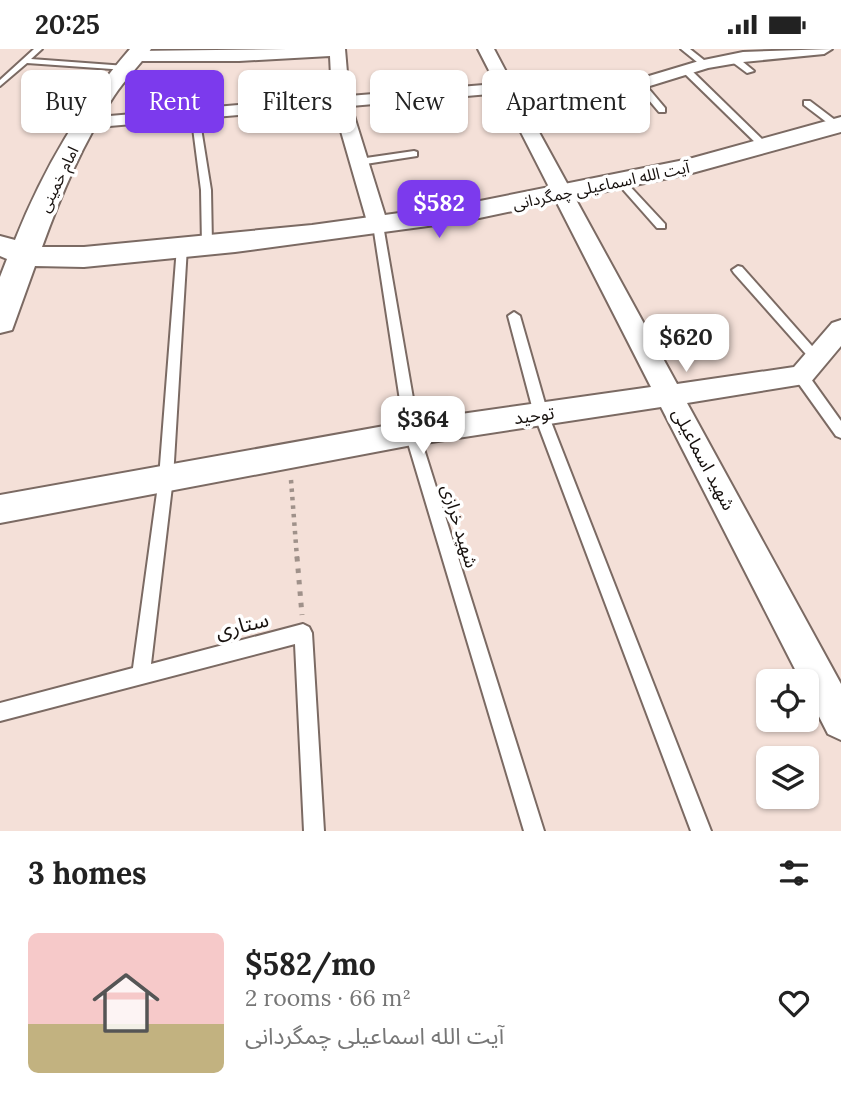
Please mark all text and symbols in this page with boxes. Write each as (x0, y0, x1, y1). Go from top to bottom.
text: 20:25 (35, 8, 100, 41)
chip: Buy (21, 70, 111, 133)
chip: Rent (125, 70, 224, 133)
chip: Filters (238, 70, 356, 133)
chip: New (370, 70, 468, 133)
chip: Apartment (482, 70, 650, 133)
street label: امام خمینی (34, 143, 85, 216)
street label: آیت الله اسماعیلی چمگردانی (511, 156, 693, 215)
pin: $582 (398, 181, 480, 240)
text: $582 (413, 188, 465, 217)
pin: $620 (645, 315, 727, 374)
text: $620 (659, 322, 713, 351)
pin: $364 (382, 397, 464, 456)
street label: توحید (512, 401, 556, 429)
text: $364 (397, 404, 449, 433)
street label: شهید اسماعیلی (667, 404, 741, 514)
street label: شهید خرازی (436, 481, 484, 571)
street label: ستاری (212, 605, 272, 645)
map controls (756, 669, 819, 809)
button: locate (756, 669, 819, 732)
button: layers (756, 746, 819, 809)
text: 3 homes (28, 854, 147, 892)
icon: filters (775, 854, 813, 892)
text: $582/mo (245, 945, 376, 983)
icon: home (84, 961, 168, 1045)
text: 2 rooms · 66 m² (245, 983, 411, 1012)
icon: heart (775, 984, 813, 1022)
text: آیت الله اسماعیلی چمگردانی (245, 1021, 504, 1050)

